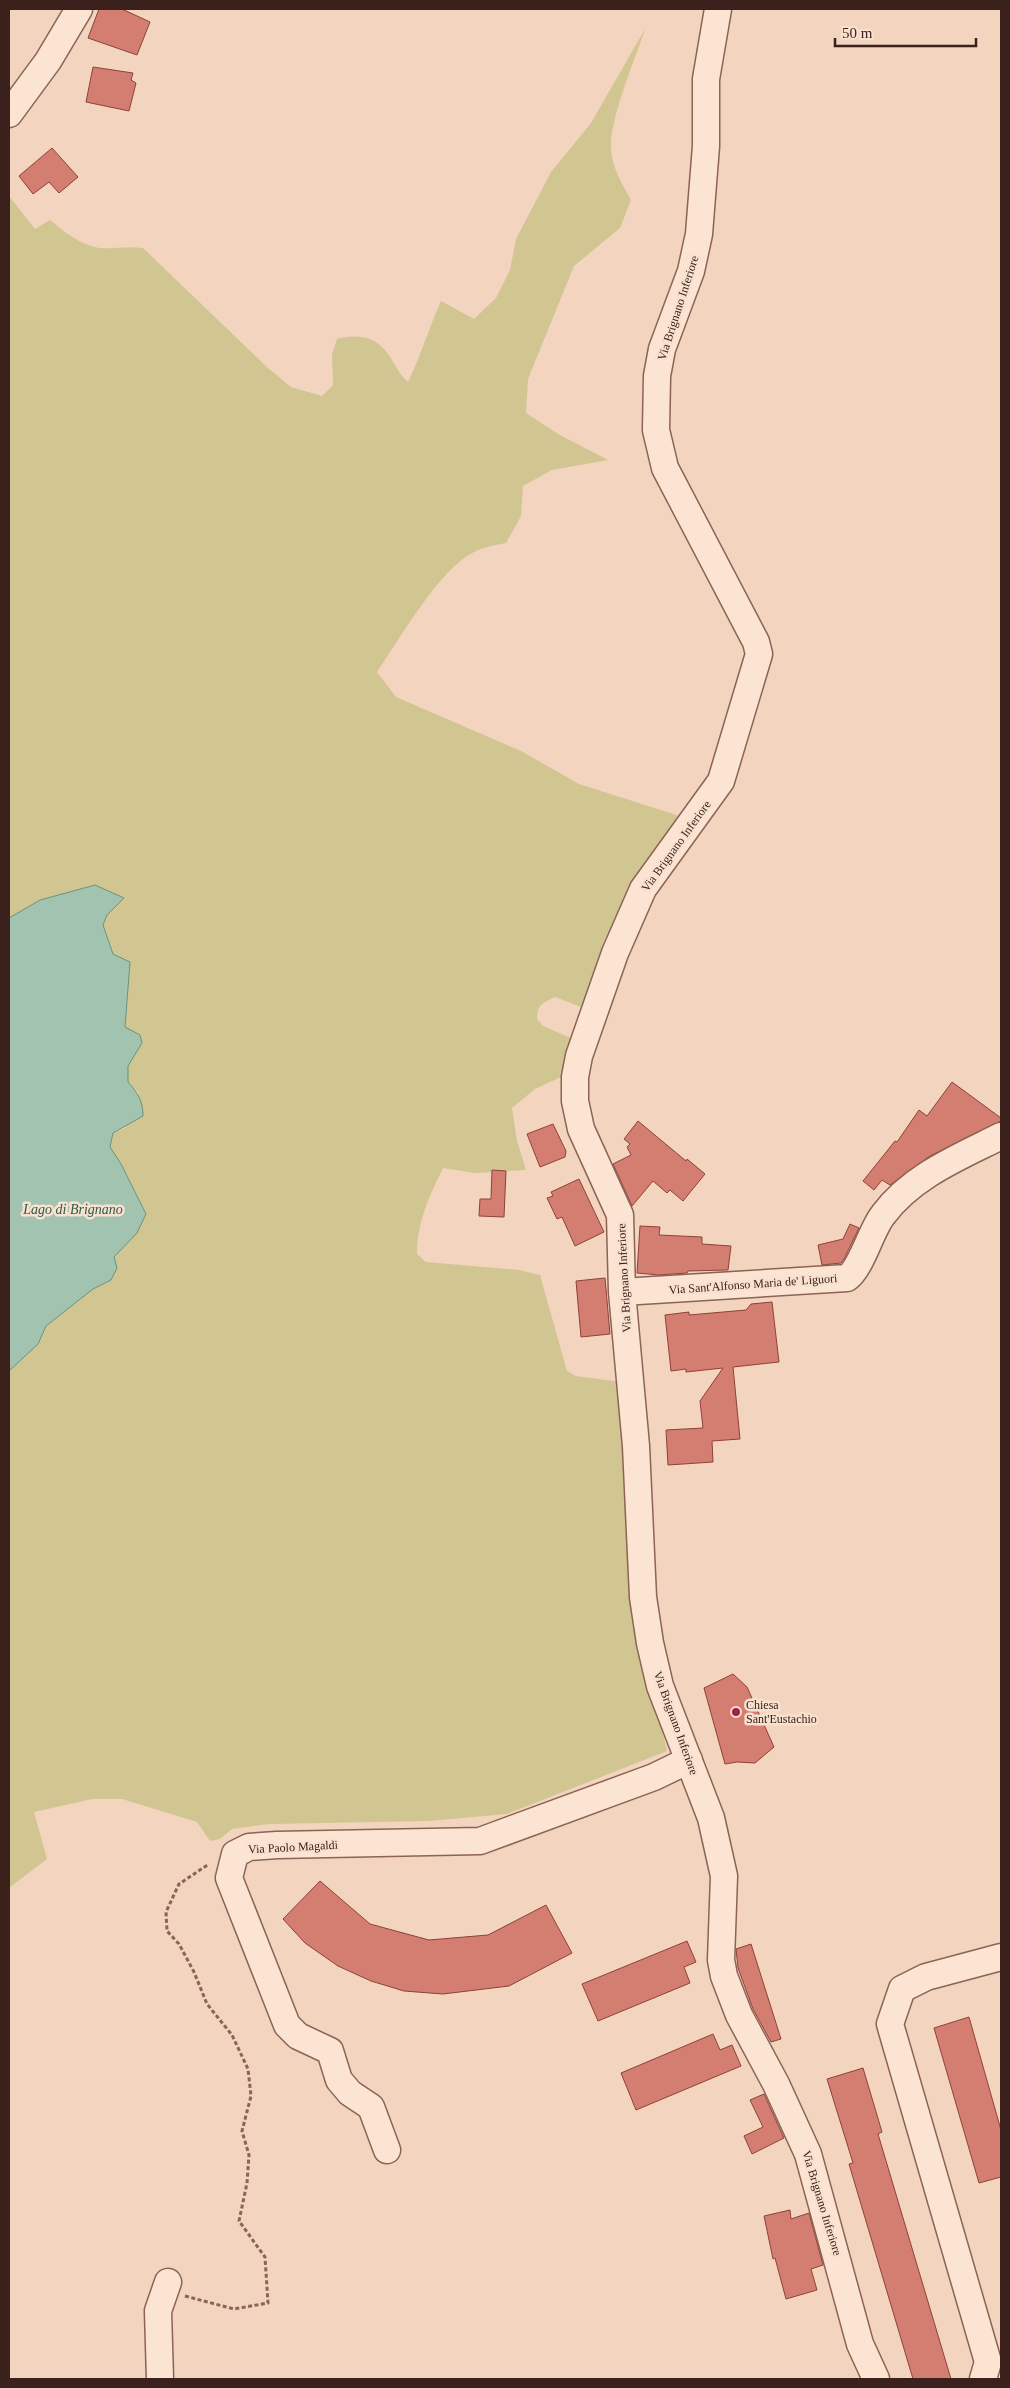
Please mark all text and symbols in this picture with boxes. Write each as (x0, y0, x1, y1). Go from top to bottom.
scale bar (835, 15, 976, 47)
text: 50 m (842, 25, 873, 41)
street label: Via Brignano Inferiore (654, 254, 702, 362)
street label: Via Brignano Inferiore (638, 798, 714, 894)
water label: Lago di Brignano (22, 1202, 123, 1217)
street label: Via Brignano Inferiore (614, 1223, 634, 1333)
street label: Via Sant'Alfonso Maria de' Liguori (668, 1271, 838, 1297)
street label: Via Brignano Inferiore (651, 1669, 701, 1777)
place label: Chiesa Sant'Eustachio (746, 1698, 817, 1726)
marker: Chiesa Sant'Eustachio (730, 1706, 742, 1718)
street label: Via Paolo Magaldi (248, 1838, 339, 1856)
street label: Via Brignano Inferiore (799, 2149, 845, 2257)

